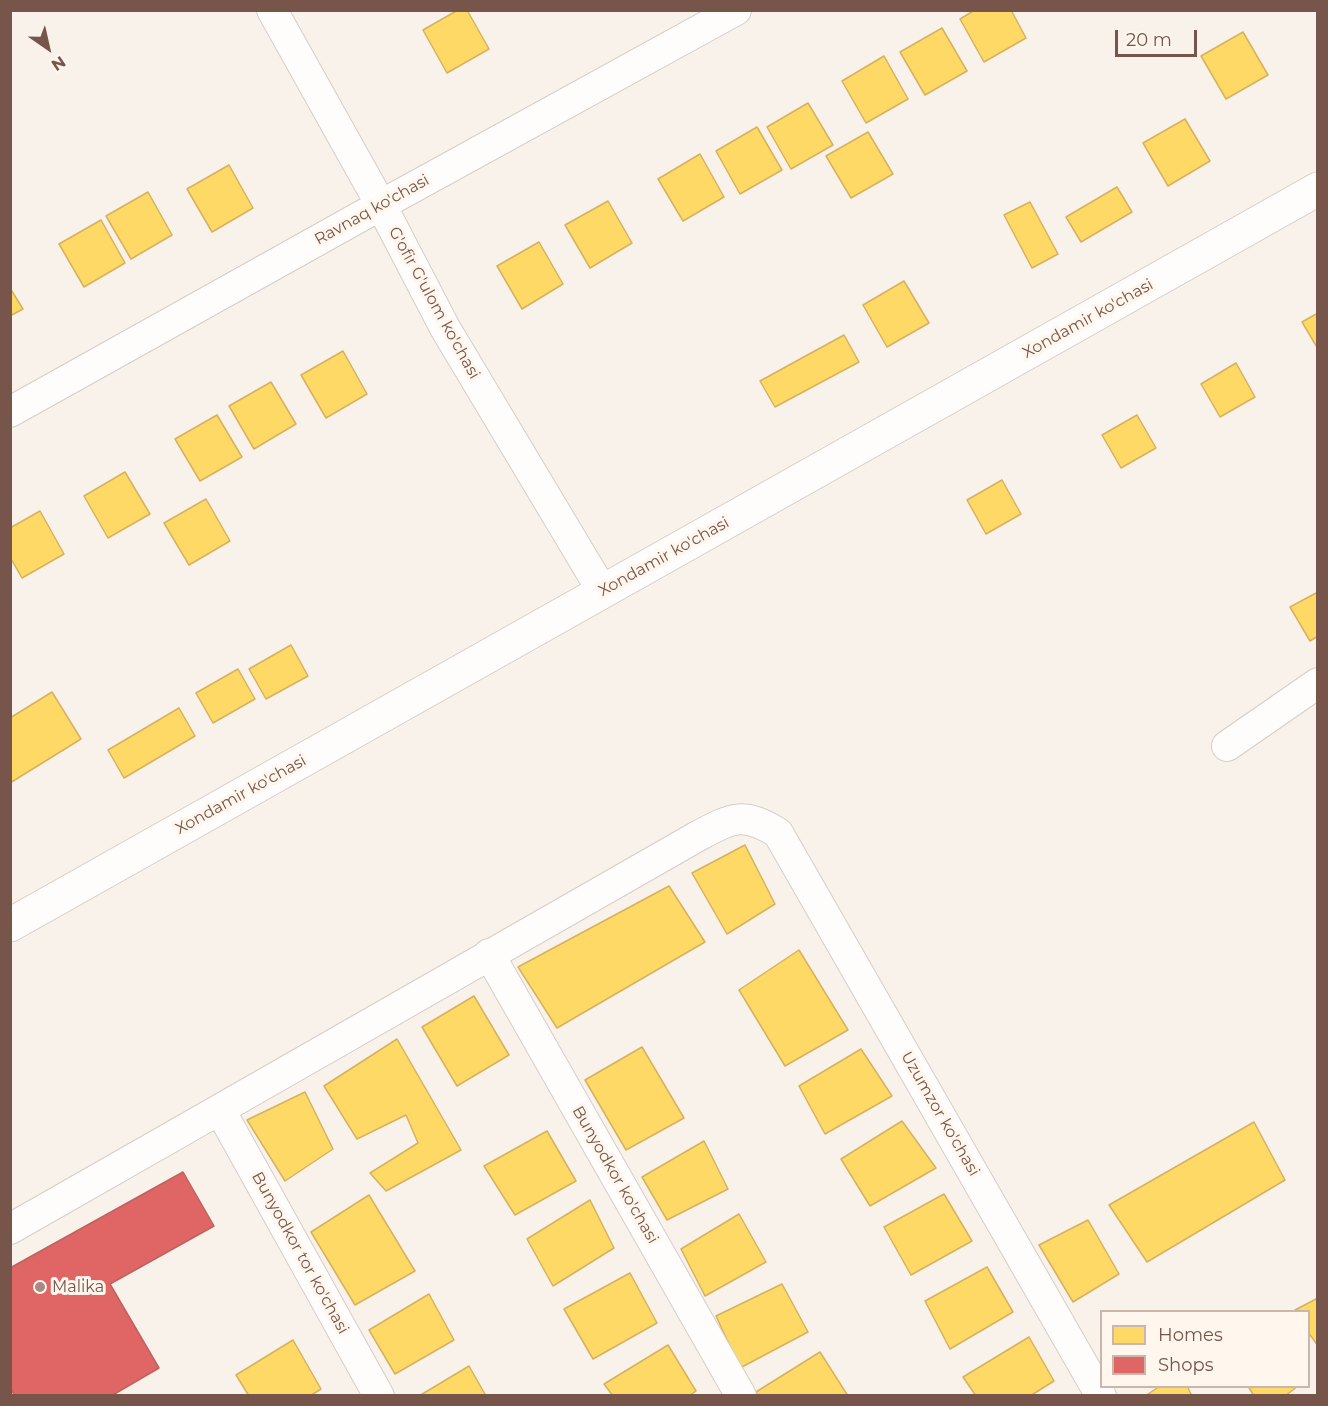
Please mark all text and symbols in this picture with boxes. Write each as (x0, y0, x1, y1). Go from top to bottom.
north arrow (18, 18, 78, 78)
scale bar (1118, 18, 1200, 56)
text: 20 m (1126, 29, 1172, 51)
text: N (48, 52, 69, 75)
street label: Ravnaq ko'chasi (311, 171, 433, 249)
street label: G'ofir G'ulom ko'chasi (384, 224, 484, 382)
street label: Xondamir ko'chasi (1019, 275, 1157, 363)
street label: Xondamir ko'chasi (595, 513, 733, 601)
street label: Xondamir ko'chasi (172, 751, 310, 839)
street label: Uzumzor ko'chasi (897, 1048, 983, 1180)
street label: Bunyodkor ko'chasi (568, 1103, 662, 1247)
street label: Bunyodkor tor ko'chasi (247, 1168, 353, 1338)
place label: Malika (52, 1277, 104, 1297)
marker: Malika (33, 1280, 47, 1294)
legend (1100, 1310, 1310, 1388)
text: Homes (1158, 1324, 1223, 1346)
text: Shops (1158, 1354, 1214, 1376)

